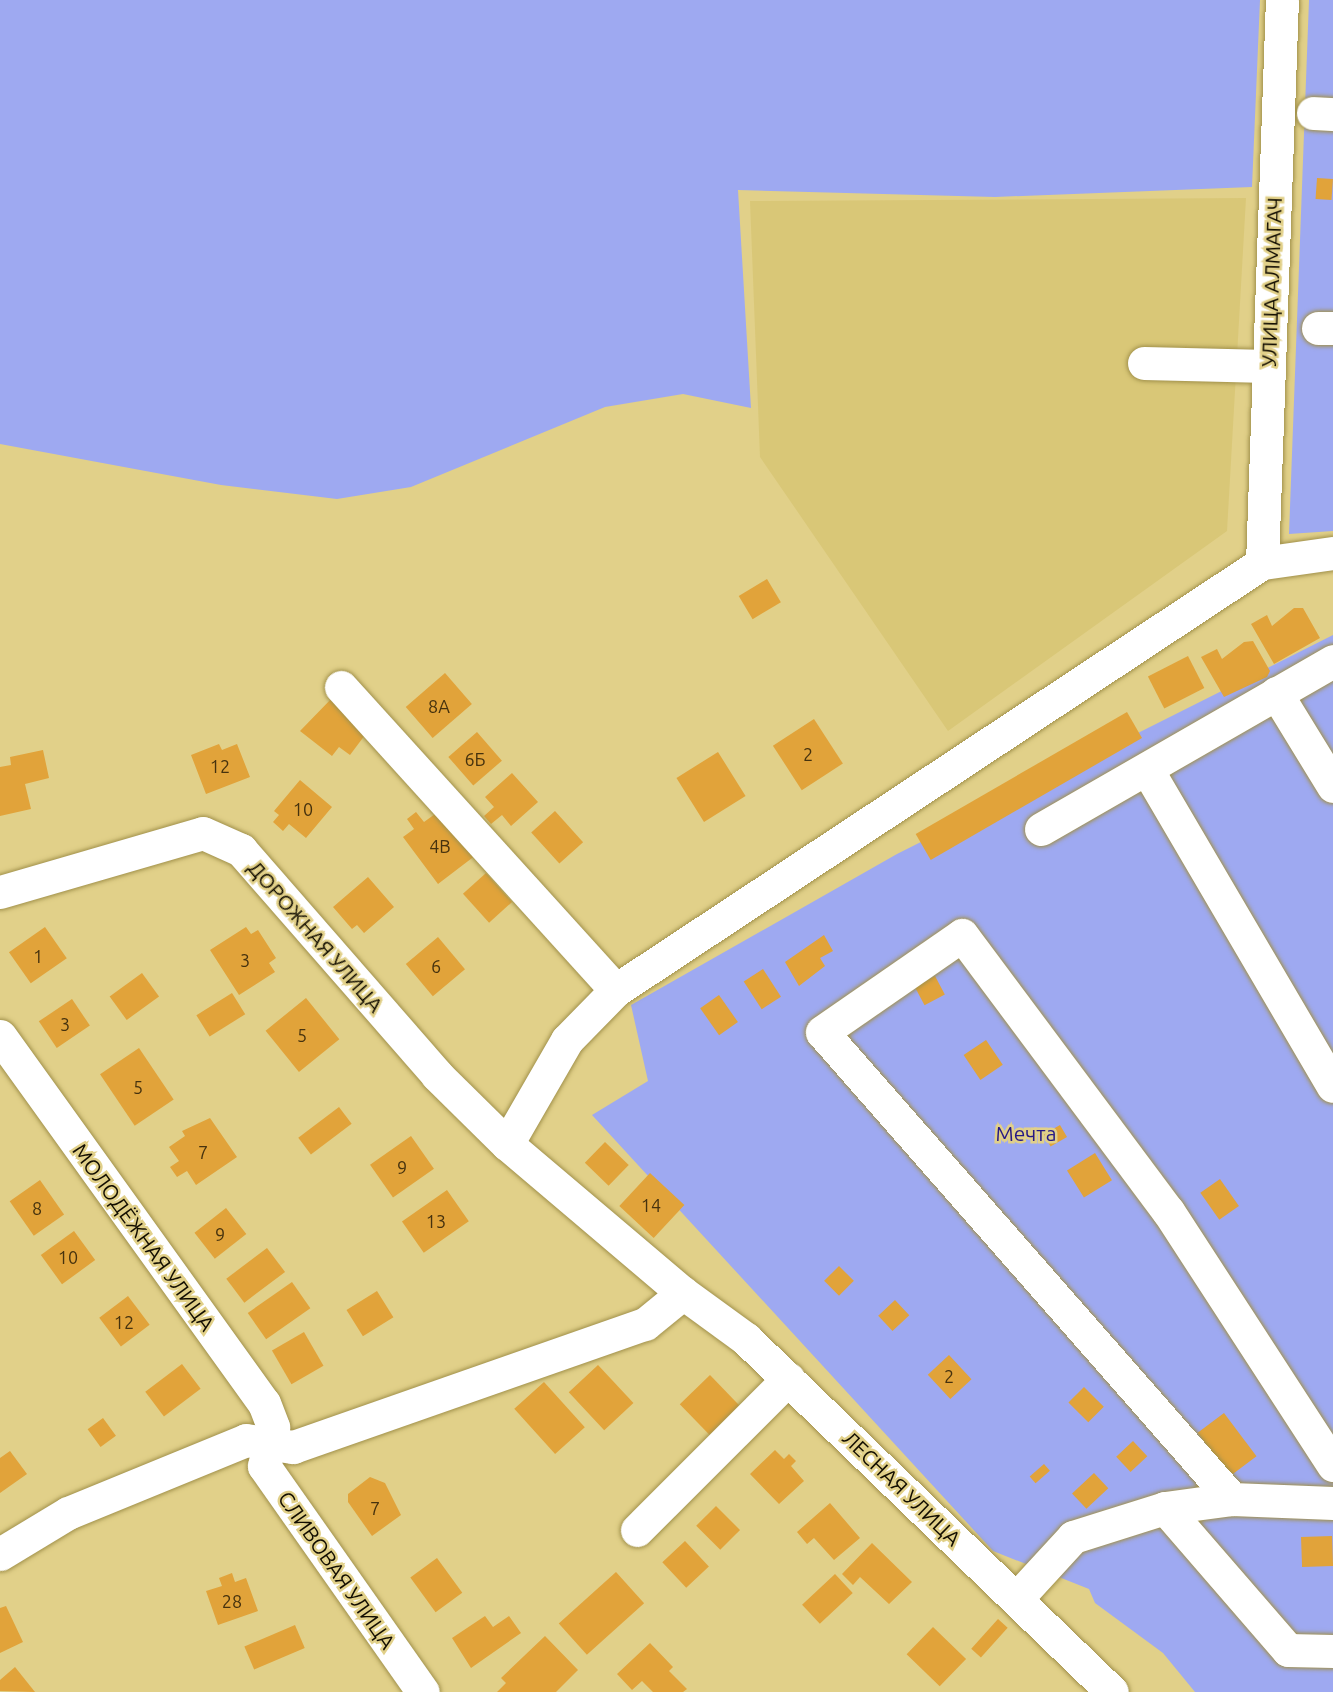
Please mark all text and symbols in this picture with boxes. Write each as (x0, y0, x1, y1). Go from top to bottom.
street label: УЛИЦА АЛМАГАЧ (1255, 197, 1287, 367)
house number: 8А (428, 695, 450, 717)
house number: 2 (803, 743, 813, 765)
house number: 6Б (464, 748, 486, 770)
house number: 12 (210, 755, 230, 777)
house number: 10 (293, 798, 313, 820)
house number: 4В (429, 835, 451, 857)
street label: ДОРОЖНАЯ УЛИЦА (243, 855, 389, 1017)
house number: 1 (33, 945, 43, 967)
house number: 3 (240, 949, 250, 971)
house number: 6 (431, 955, 441, 977)
house number: 3 (60, 1013, 70, 1035)
house number: 5 (297, 1024, 307, 1046)
house number: 5 (133, 1076, 143, 1098)
park label: Мечта (996, 1120, 1056, 1146)
street label: МОЛОДЁЖНАЯ УЛИЦА (68, 1138, 220, 1336)
house number: 7 (198, 1141, 208, 1163)
house number: 9 (397, 1156, 407, 1178)
house number: 14 (641, 1194, 661, 1216)
house number: 8 (32, 1197, 42, 1219)
house number: 13 (426, 1210, 446, 1232)
house number: 9 (215, 1223, 225, 1245)
house number: 10 (58, 1246, 78, 1268)
house number: 12 (114, 1311, 134, 1333)
house number: 2 (944, 1365, 954, 1387)
street label: ЛЕСНАЯ УЛИЦА (838, 1425, 966, 1551)
street label: СЛИВОВАЯ УЛИЦА (273, 1486, 401, 1654)
house number: 7 (370, 1497, 380, 1519)
house number: 28 (222, 1590, 242, 1612)

